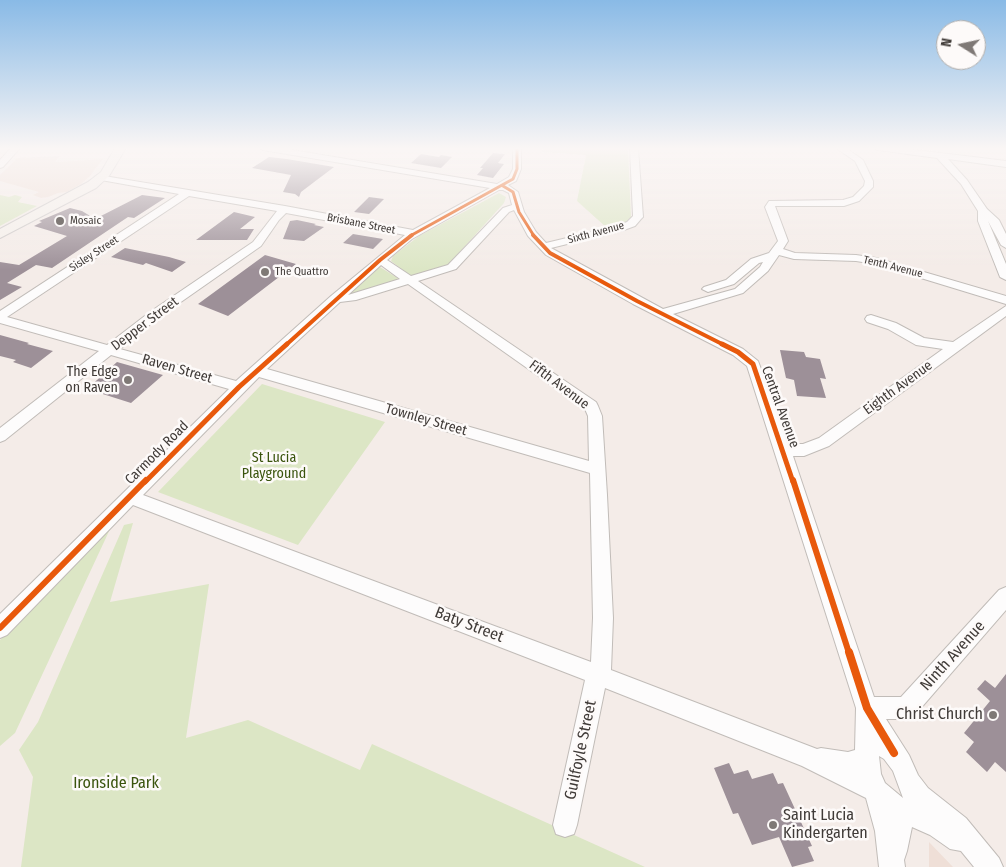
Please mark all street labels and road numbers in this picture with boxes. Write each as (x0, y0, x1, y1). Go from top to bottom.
street label: Brisbane Street (326, 211, 396, 237)
street label: Sixth Avenue (566, 219, 626, 247)
street label: Sisley Street (67, 233, 121, 275)
street label: Tenth Avenue (862, 253, 924, 281)
street label: Depper Street (108, 293, 182, 355)
street label: Raven Street (140, 351, 214, 387)
street label: Fifth Avenue (526, 357, 592, 413)
street label: Eighth Avenue (860, 357, 936, 419)
street label: Central Avenue (757, 364, 803, 450)
street label: Townley Street (383, 400, 469, 440)
street label: Carmody Road (122, 418, 192, 488)
street label: Baty Street (432, 603, 506, 647)
street label: Ninth Avenue (917, 617, 989, 695)
street label: Guilfoyle Street (561, 699, 601, 801)

